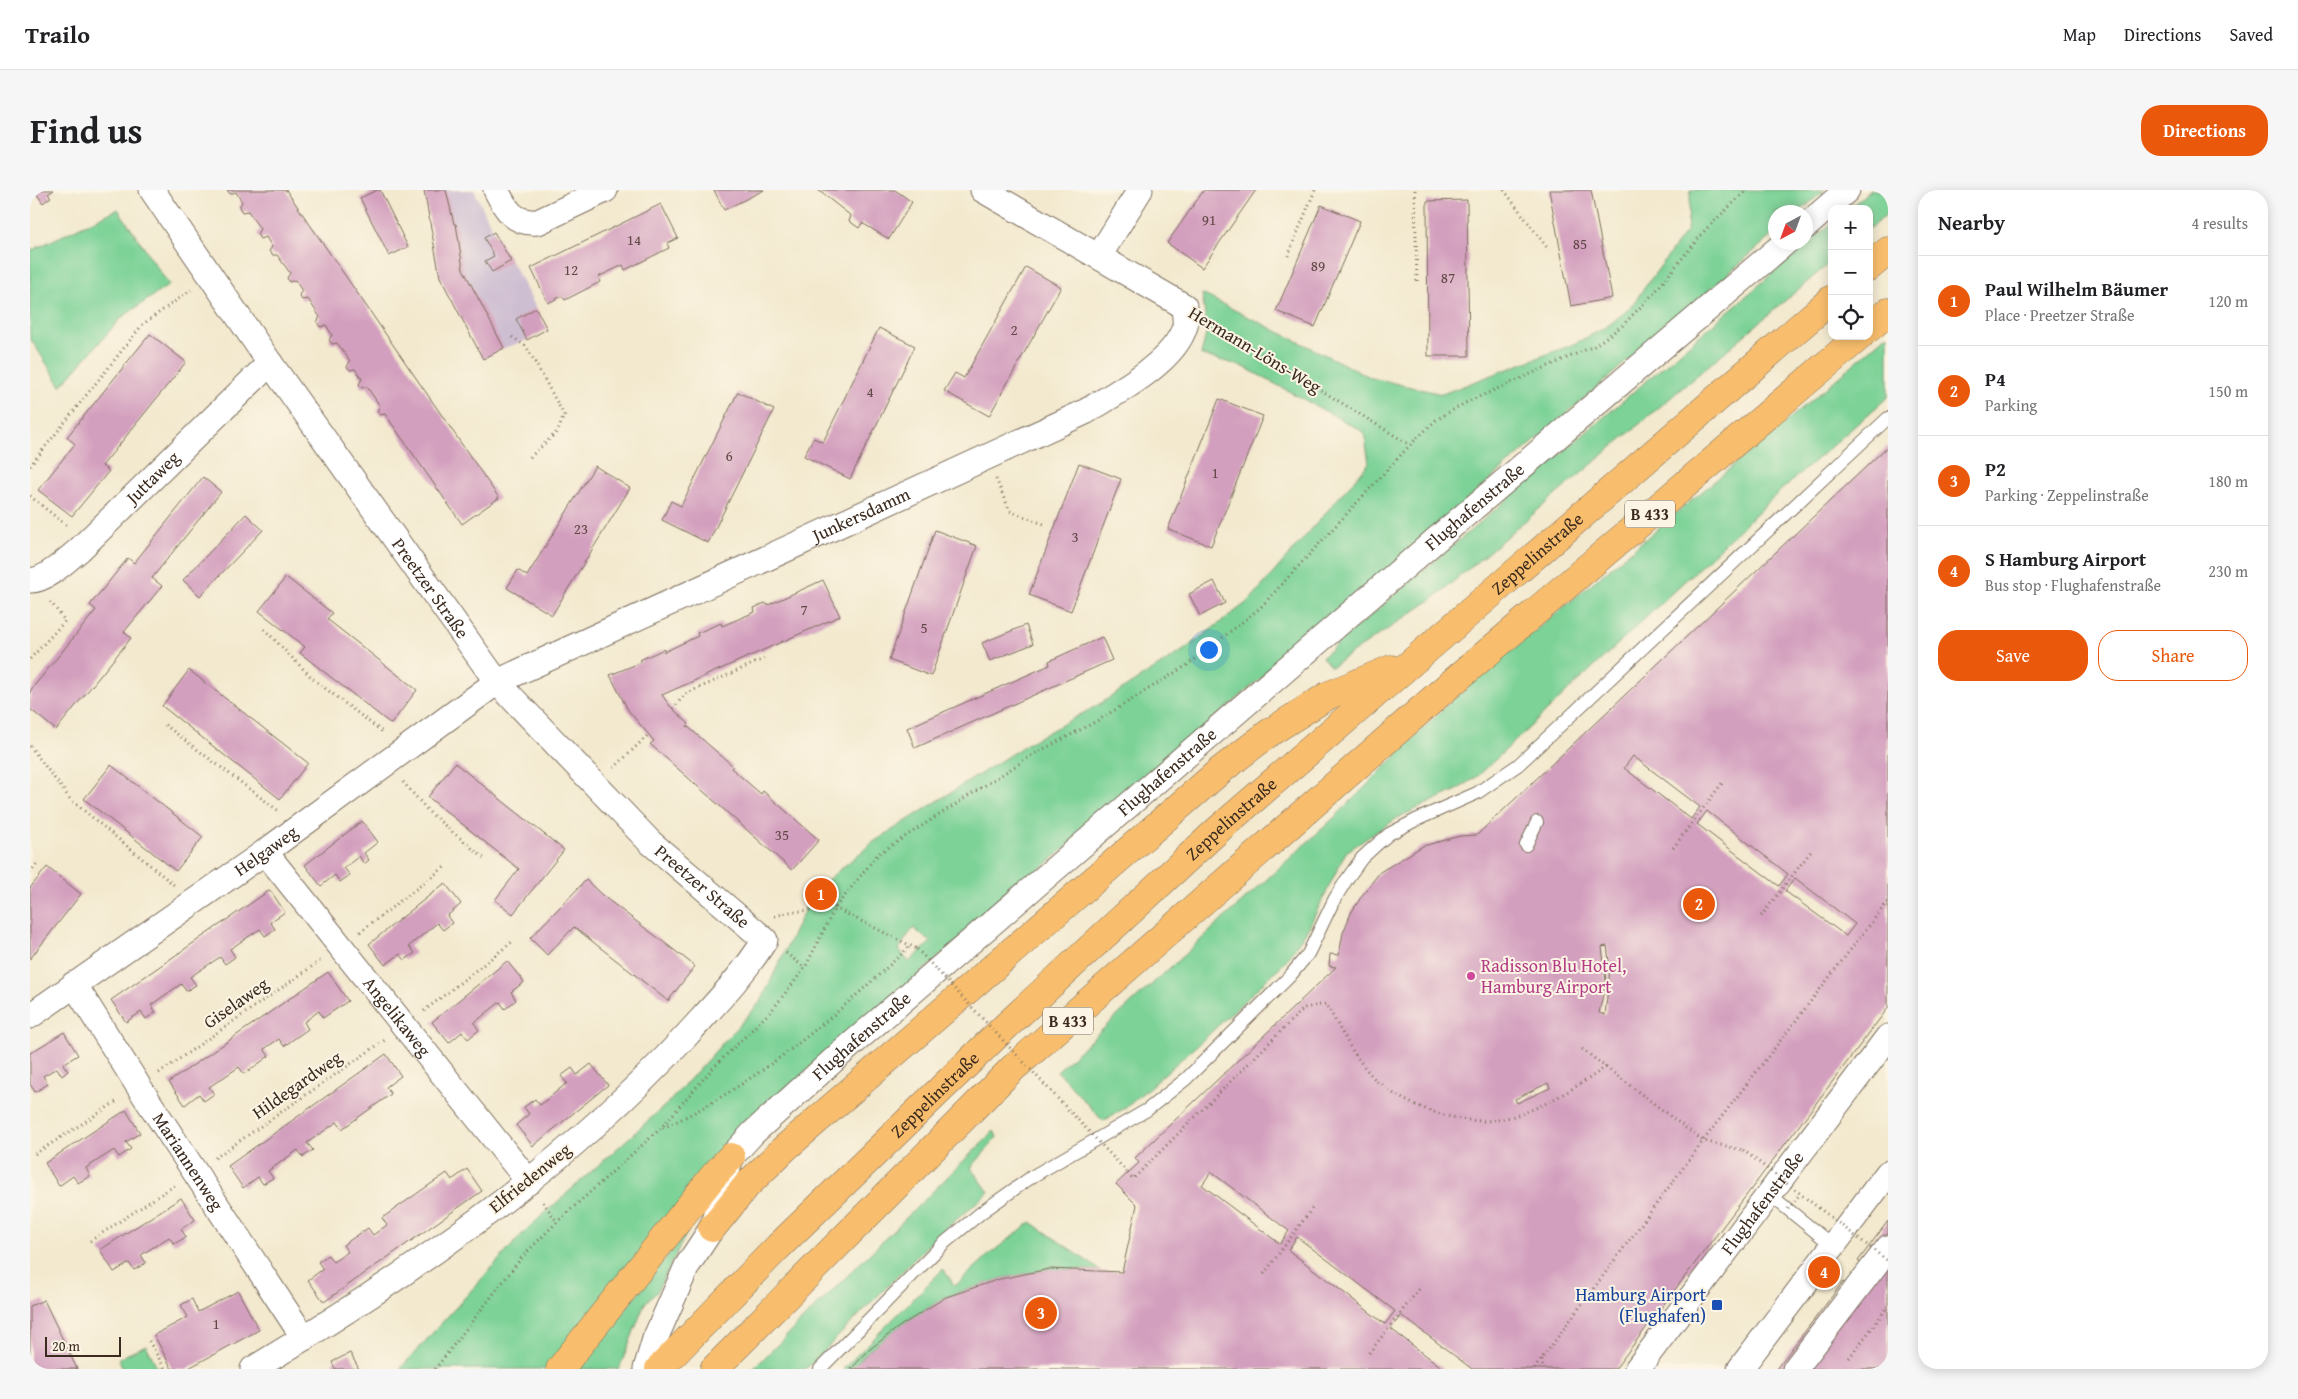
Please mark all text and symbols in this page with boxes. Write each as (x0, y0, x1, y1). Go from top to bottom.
text: Trailo (25, 17, 90, 52)
text: Map (2063, 21, 2096, 48)
text: Directions (2124, 21, 2201, 48)
text: Saved (2229, 21, 2273, 48)
text: Find us (30, 105, 143, 156)
button: Directions (2141, 105, 2268, 156)
north arrow (1768, 205, 1813, 250)
map controls (1828, 205, 1873, 340)
button: + (1828, 205, 1873, 250)
text: Nearby (1938, 207, 2005, 238)
house number: 91 (1202, 209, 1216, 230)
text: 4 results (2191, 211, 2248, 235)
house number: 14 (627, 229, 641, 250)
house number: 85 (1573, 233, 1587, 254)
button: − (1828, 250, 1873, 295)
house number: 89 (1311, 255, 1325, 276)
house number: 12 (564, 259, 578, 280)
house number: 87 (1441, 267, 1455, 288)
text: Paul Wilhelm Bäumer (1985, 275, 2168, 303)
text: 1 (1950, 289, 1958, 313)
text: 120 m (2208, 289, 2248, 313)
button: locate (1828, 295, 1873, 340)
street label: Hermann-Löns-Weg (1184, 299, 1327, 400)
text: Place · Preetzer Straße (1985, 303, 2135, 327)
house number: 2 (1010, 319, 1018, 340)
text: P4 (1985, 365, 2006, 393)
text: 2 (1950, 379, 1958, 403)
text: 150 m (2208, 379, 2248, 403)
house number: 4 (866, 381, 874, 402)
text: Parking (1985, 393, 2037, 417)
street label: Juttaweg (118, 444, 186, 511)
house number: 6 (725, 445, 733, 466)
text: P2 (1985, 455, 2006, 483)
street label: Flughafenstraße (1418, 456, 1530, 557)
house number: 1 (1211, 462, 1219, 483)
text: 3 (1950, 469, 1958, 493)
text: 180 m (2208, 469, 2248, 493)
street label: Junkersdamm (806, 480, 915, 549)
text: Parking · Zeppelinstraße (1985, 483, 2149, 507)
road number: B 433 (1625, 500, 1675, 528)
street label: Zeppelinstraße (1485, 506, 1589, 601)
house number: 23 (574, 518, 588, 539)
house number: 3 (1071, 526, 1079, 547)
street label: Preetzer Straße (386, 532, 476, 644)
text: S Hamburg Airport (1985, 545, 2146, 573)
text: 4 (1950, 559, 1958, 583)
text: 230 m (2208, 559, 2248, 583)
text: Bus stop · Flughafenstraße (1985, 573, 2161, 597)
house number: 7 (800, 599, 808, 620)
house number: 5 (920, 617, 928, 638)
button: Save (1938, 630, 2088, 681)
button: Share (2098, 630, 2248, 681)
your location (1196, 637, 1222, 663)
street label: Flughafenstraße (1111, 721, 1222, 822)
street label: Zeppelinstraße (1179, 771, 1283, 867)
street label: Helgaweg (228, 818, 303, 883)
house number: 35 (775, 824, 789, 845)
street label: Preetzer Straße (649, 838, 756, 935)
pin: 1 (805, 875, 837, 913)
pin: 2 (1683, 885, 1715, 923)
place label: Radisson Blu Hotel, Hamburg Airport (1481, 952, 1626, 1000)
street label: Giselaweg (198, 970, 274, 1035)
marker: Radisson Blu Hotel, Hamburg Airport (1465, 970, 1477, 982)
street label: Angelikaweg (357, 971, 438, 1062)
street label: Flughafenstraße (805, 985, 917, 1087)
road number: B 433 (1043, 1008, 1093, 1034)
street label: Hildegardweg (246, 1044, 347, 1126)
street label: Zeppelinstraße (884, 1045, 985, 1144)
street label: Mariannenweg (146, 1107, 231, 1216)
street label: Elfriedenweg (483, 1136, 577, 1219)
street label: Flughafenstraße (1714, 1145, 1810, 1260)
pin: 4 (1808, 1253, 1840, 1291)
place label: Hamburg Airport (Flughafen) (1575, 1281, 1707, 1329)
pin: 3 (1025, 1294, 1057, 1332)
marker: Hamburg Airport (Flughafen) (1710, 1298, 1724, 1312)
house number: 1 (212, 1313, 220, 1334)
scale bar (45, 1334, 121, 1357)
text: 20 m (52, 1336, 80, 1356)

